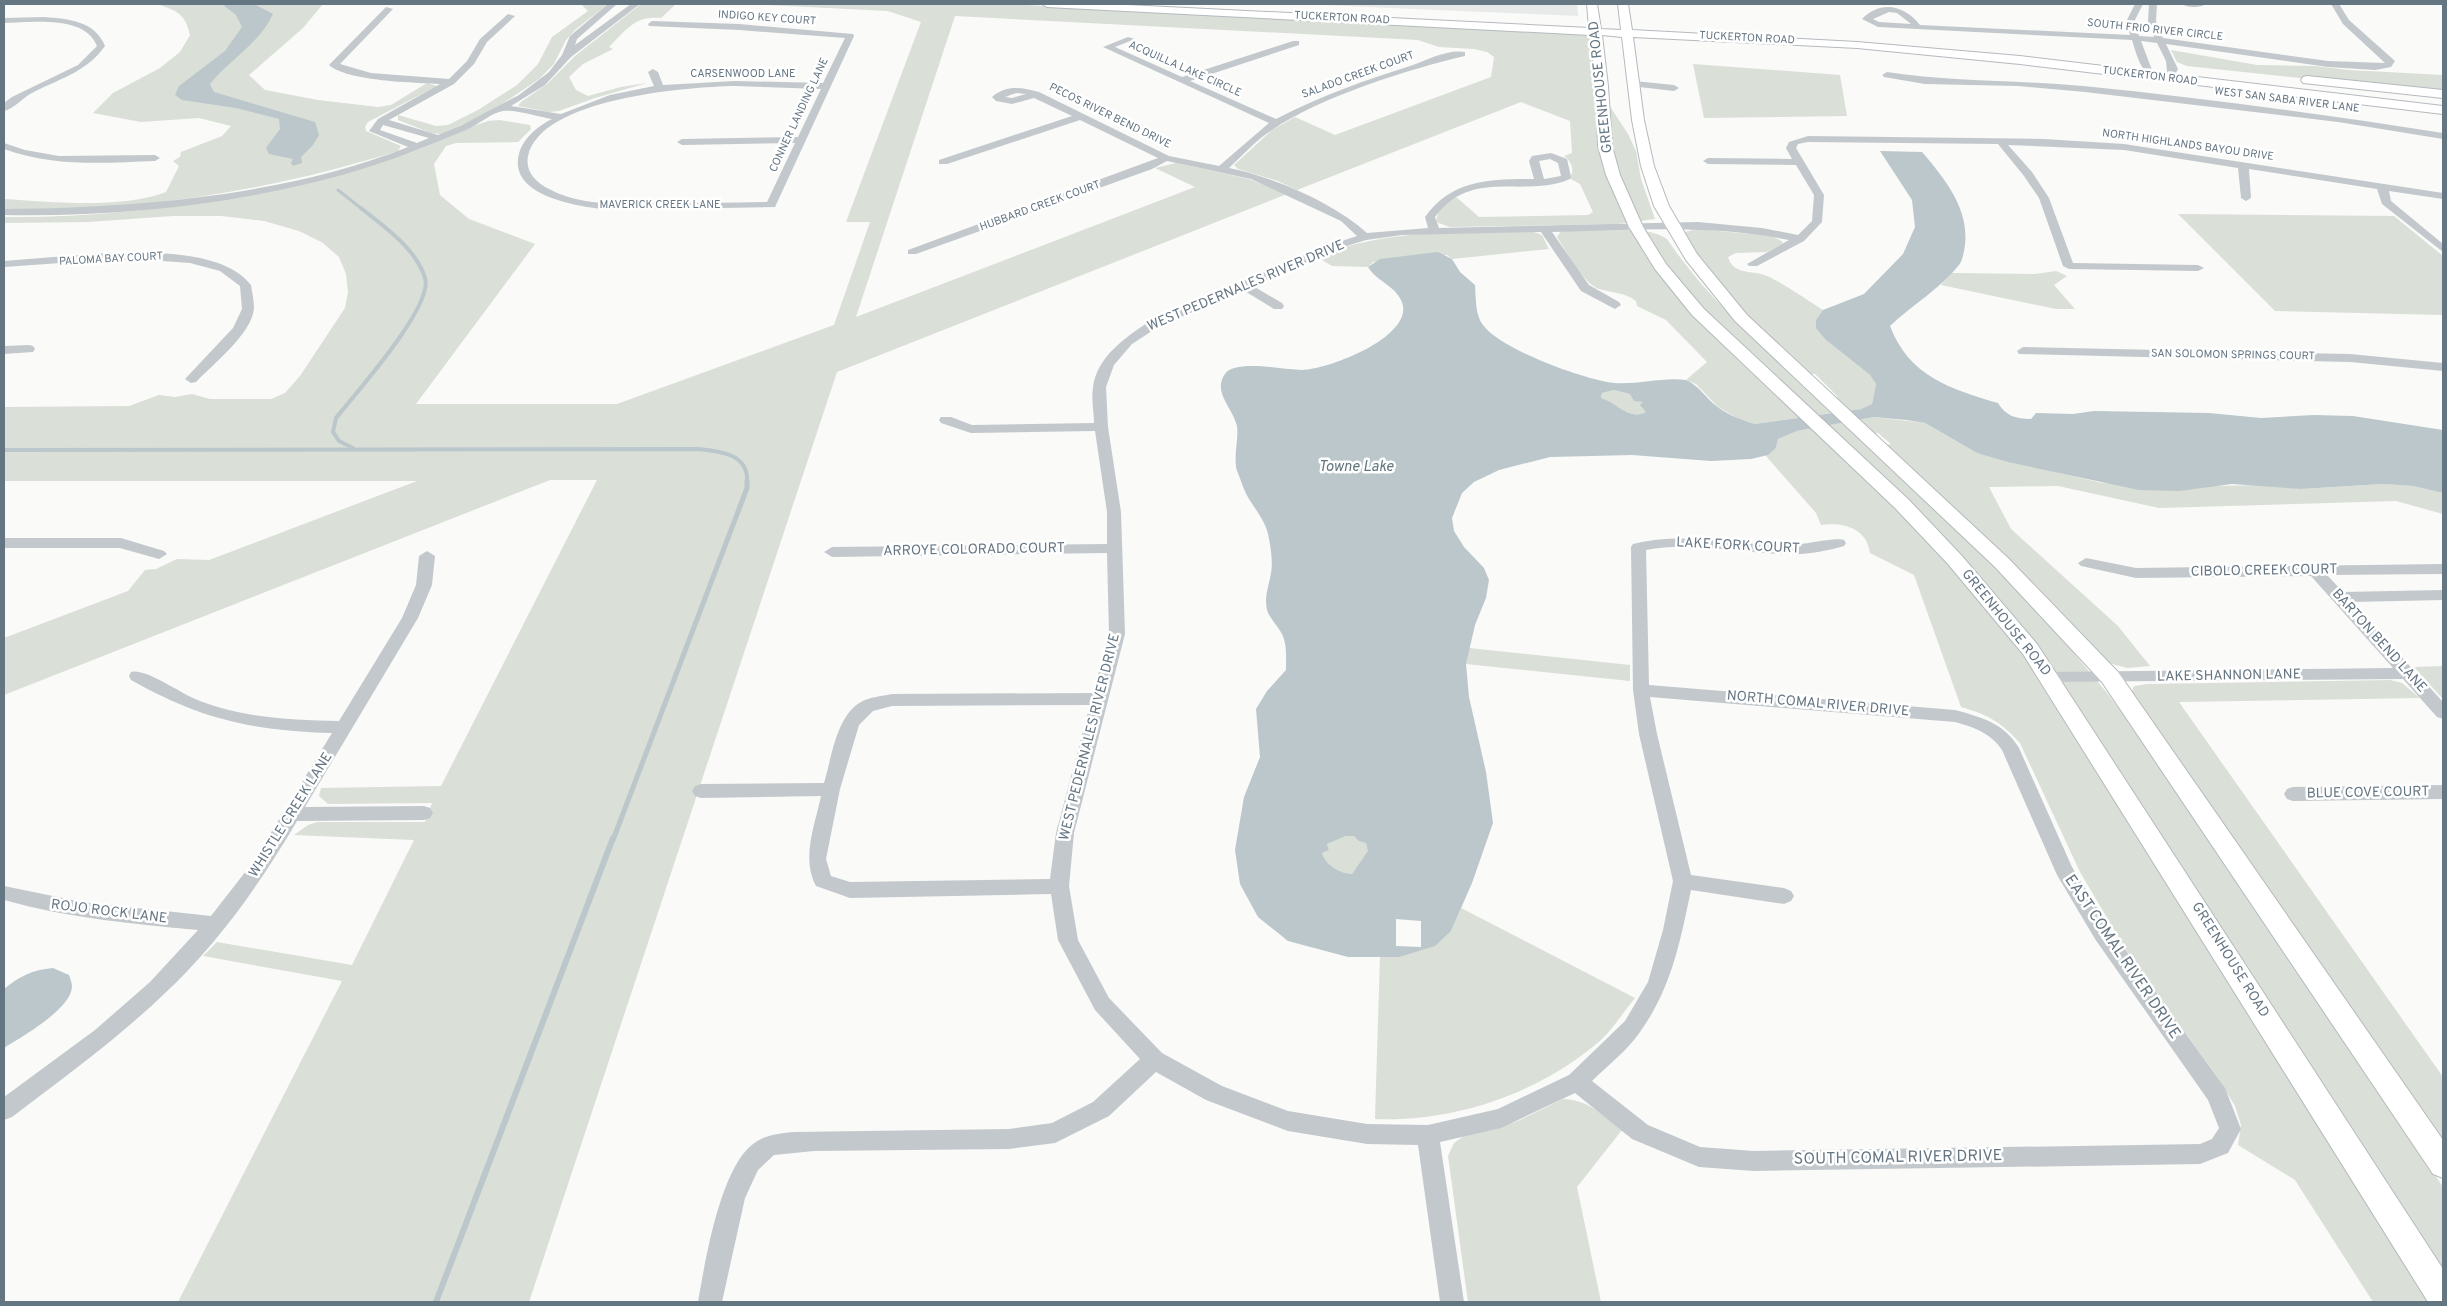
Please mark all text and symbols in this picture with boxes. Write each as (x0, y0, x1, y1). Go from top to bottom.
street label: INDIGO KEY COURT (717, 8, 817, 28)
street label: TUCKERTON ROAD (1294, 9, 1390, 27)
street label: SOUTH FRIO RIVER CIRCLE (2086, 16, 2224, 44)
street label: GREENHOUSE ROAD (1586, 20, 1616, 154)
street label: TUCKERTON ROAD (1699, 29, 1795, 47)
street label: ACQUILLA LAKE CIRCLE (1126, 38, 1244, 100)
street label: SALADO CREEK COURT (1300, 48, 1416, 102)
street label: CONNER LANDING LANE (766, 56, 832, 174)
street label: TUCKERTON ROAD (2102, 63, 2198, 89)
street label: CARSENWOOD LANE (690, 67, 796, 81)
street label: PECOS RIVER BEND DRIVE (1047, 80, 1173, 152)
street label: WEST SAN SABA RIVER LANE (2214, 84, 2360, 116)
street label: NORTH HIGHLANDS BAYOU DRIVE (2101, 126, 2275, 164)
street label: HUBBARD CREEK COURT (978, 178, 1102, 234)
street label: MAVERICK CREEK LANE (599, 198, 721, 212)
street label: WEST PEDERNALES RIVER DRIVE (1145, 237, 1347, 335)
street label: PALOMA BAY COURT (59, 249, 163, 269)
street label: SAN SOLOMON SPRINGS COURT (2151, 347, 2315, 363)
water label: Towne Lake (1318, 458, 1394, 477)
street label: LAKE FORK COURT (1676, 534, 1800, 558)
street label: ARROYE COLORADO COURT (883, 540, 1065, 560)
street label: CIBOLO CREEK COURT (2191, 561, 2337, 581)
street label: GREENHOUSE ROAD (1958, 566, 2054, 680)
street label: BARTON BEND LANE (2328, 586, 2430, 696)
street label: WEST PEDERNALES RIVER DRIVE (1056, 632, 1124, 842)
street label: LAKE SHANNON LANE (2157, 666, 2301, 686)
street label: NORTH COMAL RIVER DRIVE (1726, 688, 1910, 720)
street label: WHISTLE CREEK LANE (246, 749, 336, 881)
street label: BLUE COVE COURT (2306, 783, 2430, 803)
street label: EAST COMAL RIVER DRIVE (2060, 871, 2184, 1043)
street label: ROJO ROCK LANE (50, 896, 168, 928)
street label: GREENHOUSE ROAD (2188, 899, 2272, 1021)
street label: SOUTH COMAL RIVER DRIVE (1794, 1146, 2002, 1170)

